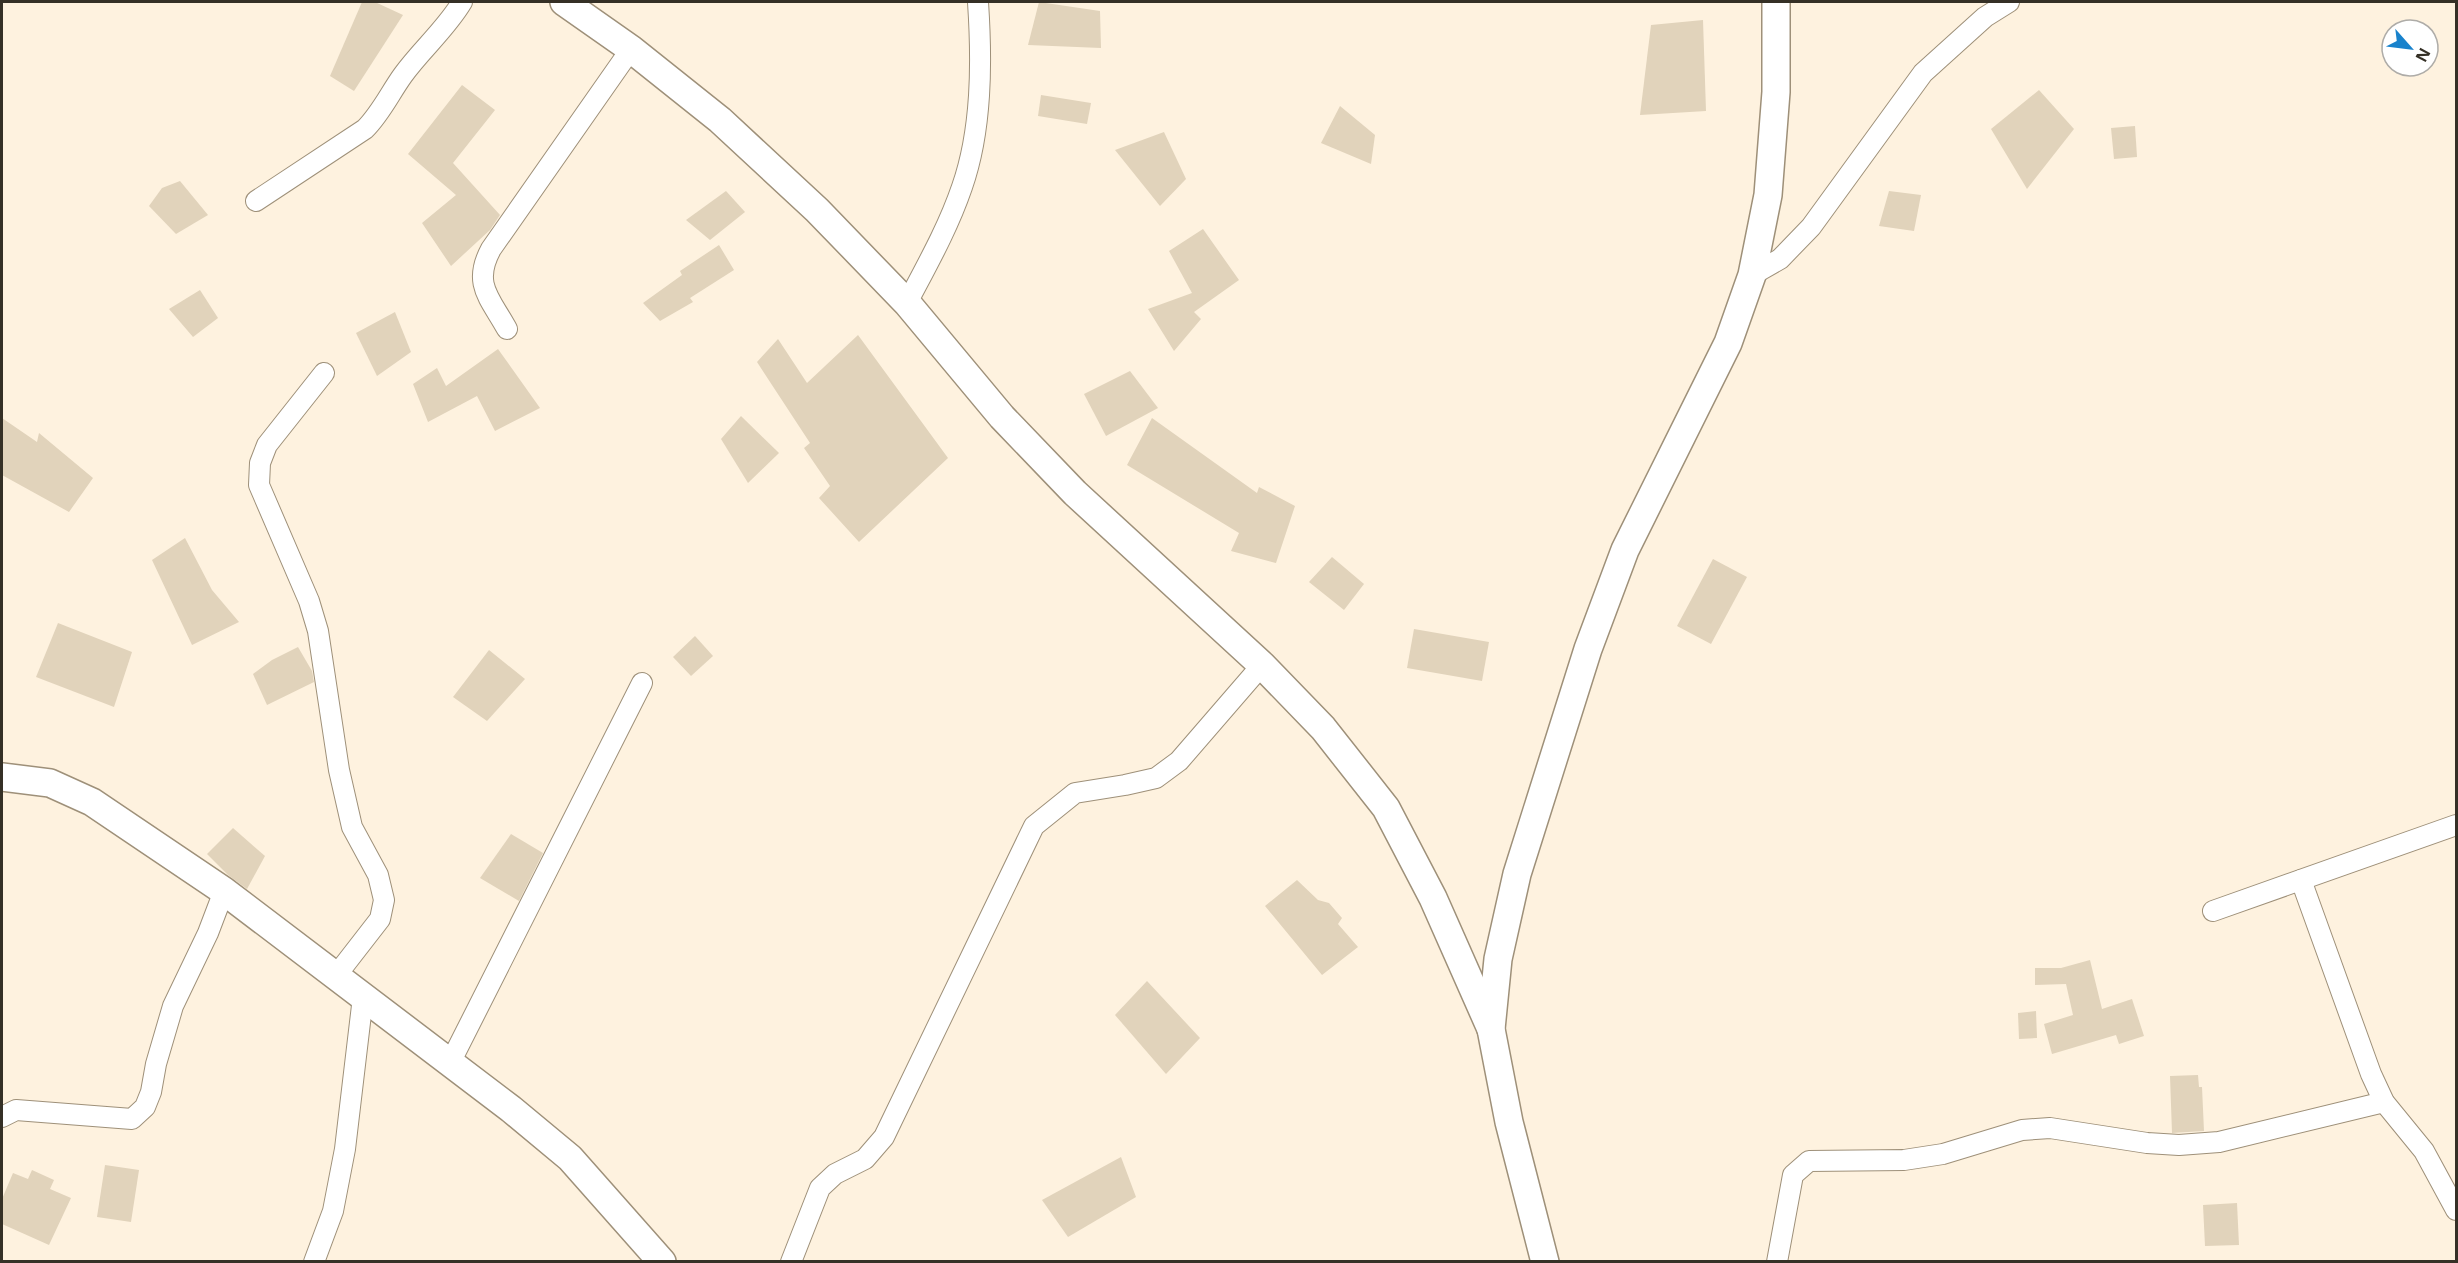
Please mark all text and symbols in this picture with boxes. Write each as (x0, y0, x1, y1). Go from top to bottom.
north arrow (2380, 18, 2440, 78)
text: N (2410, 44, 2436, 66)

